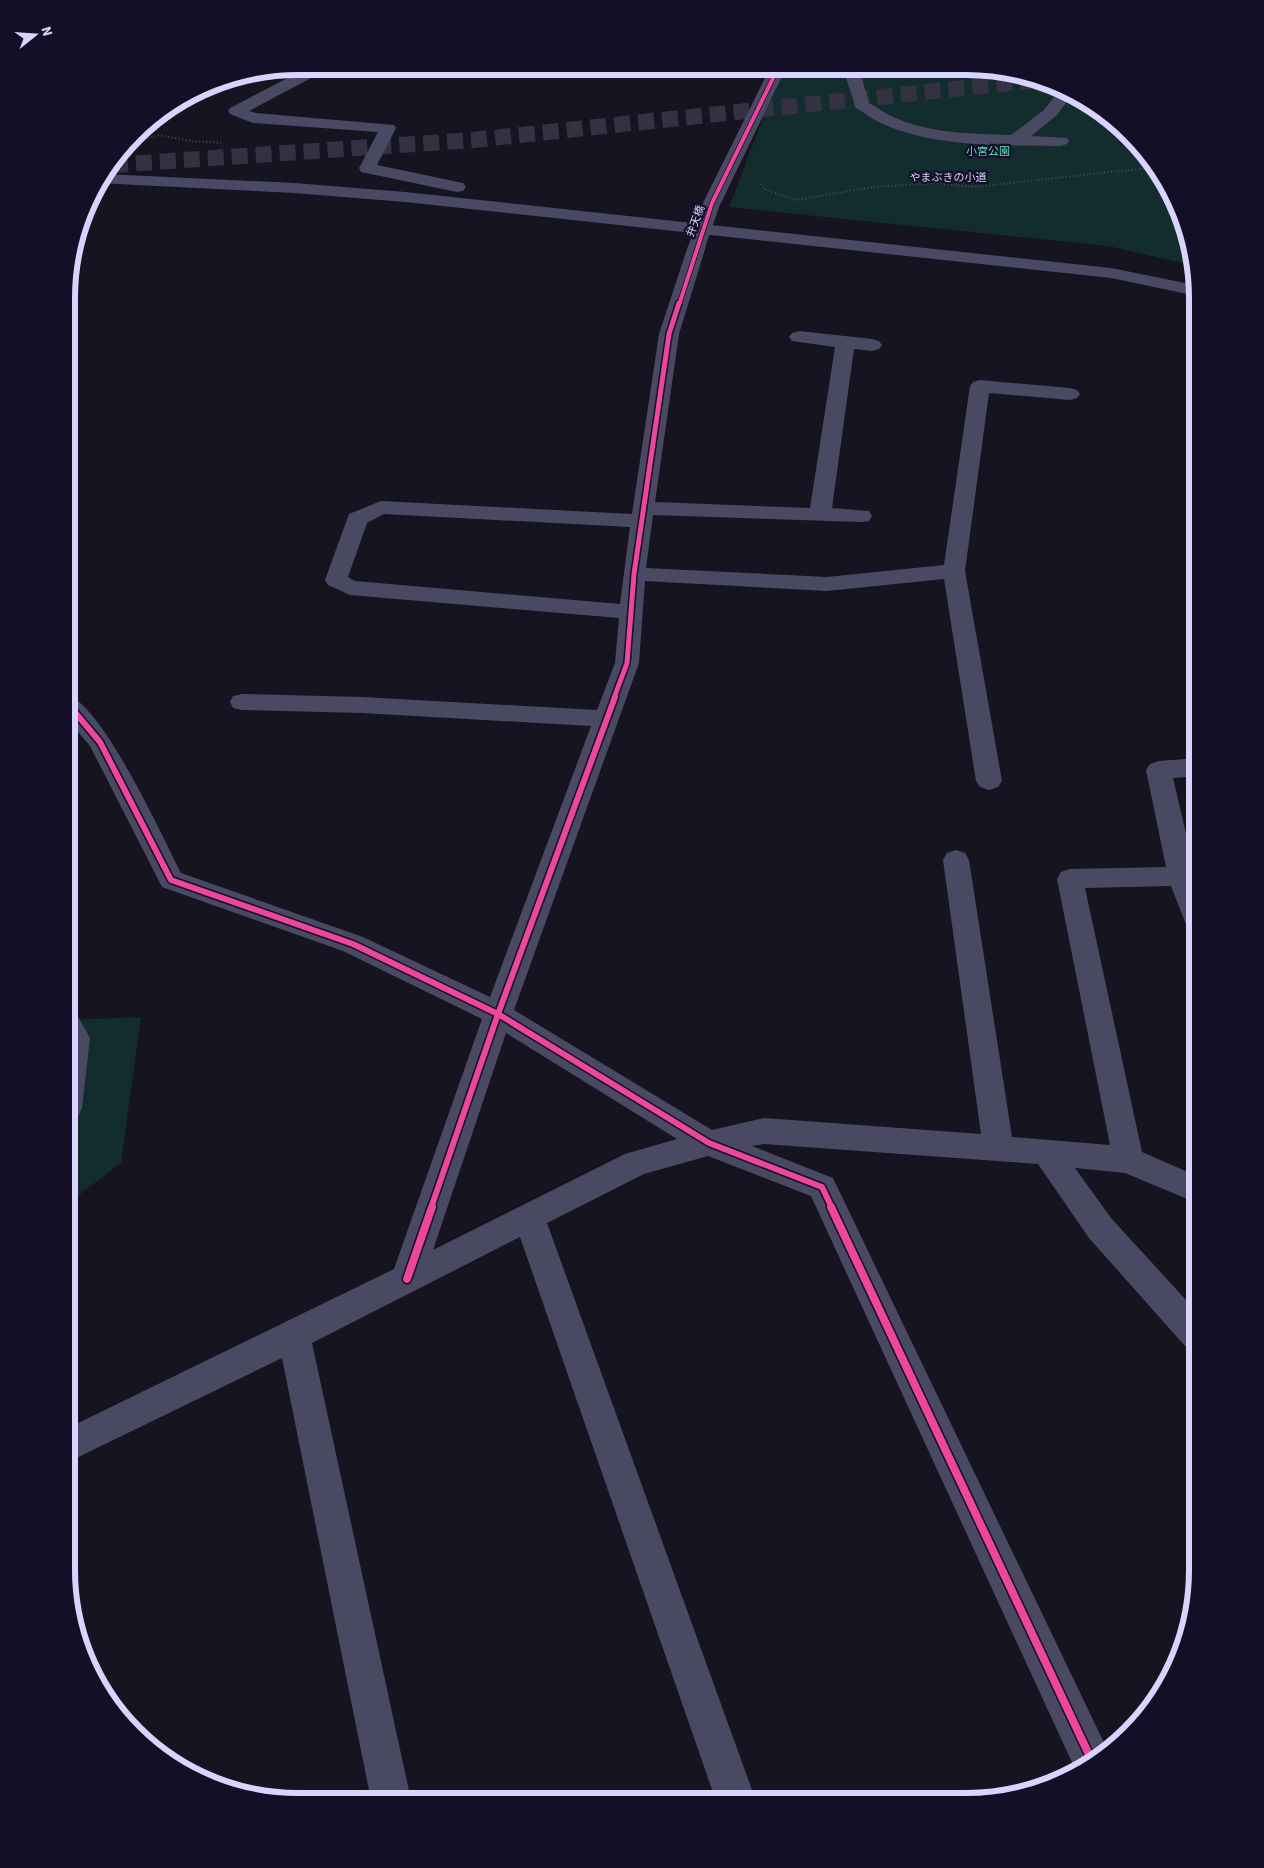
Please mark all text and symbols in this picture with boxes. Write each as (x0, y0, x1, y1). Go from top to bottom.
north arrow (10, 10, 60, 60)
text: N (36, 24, 57, 39)
park label: 小宮公園 (966, 144, 1010, 159)
street label: やまぶきの小道 (910, 170, 987, 185)
street label: 弁天橋 (683, 203, 708, 239)

